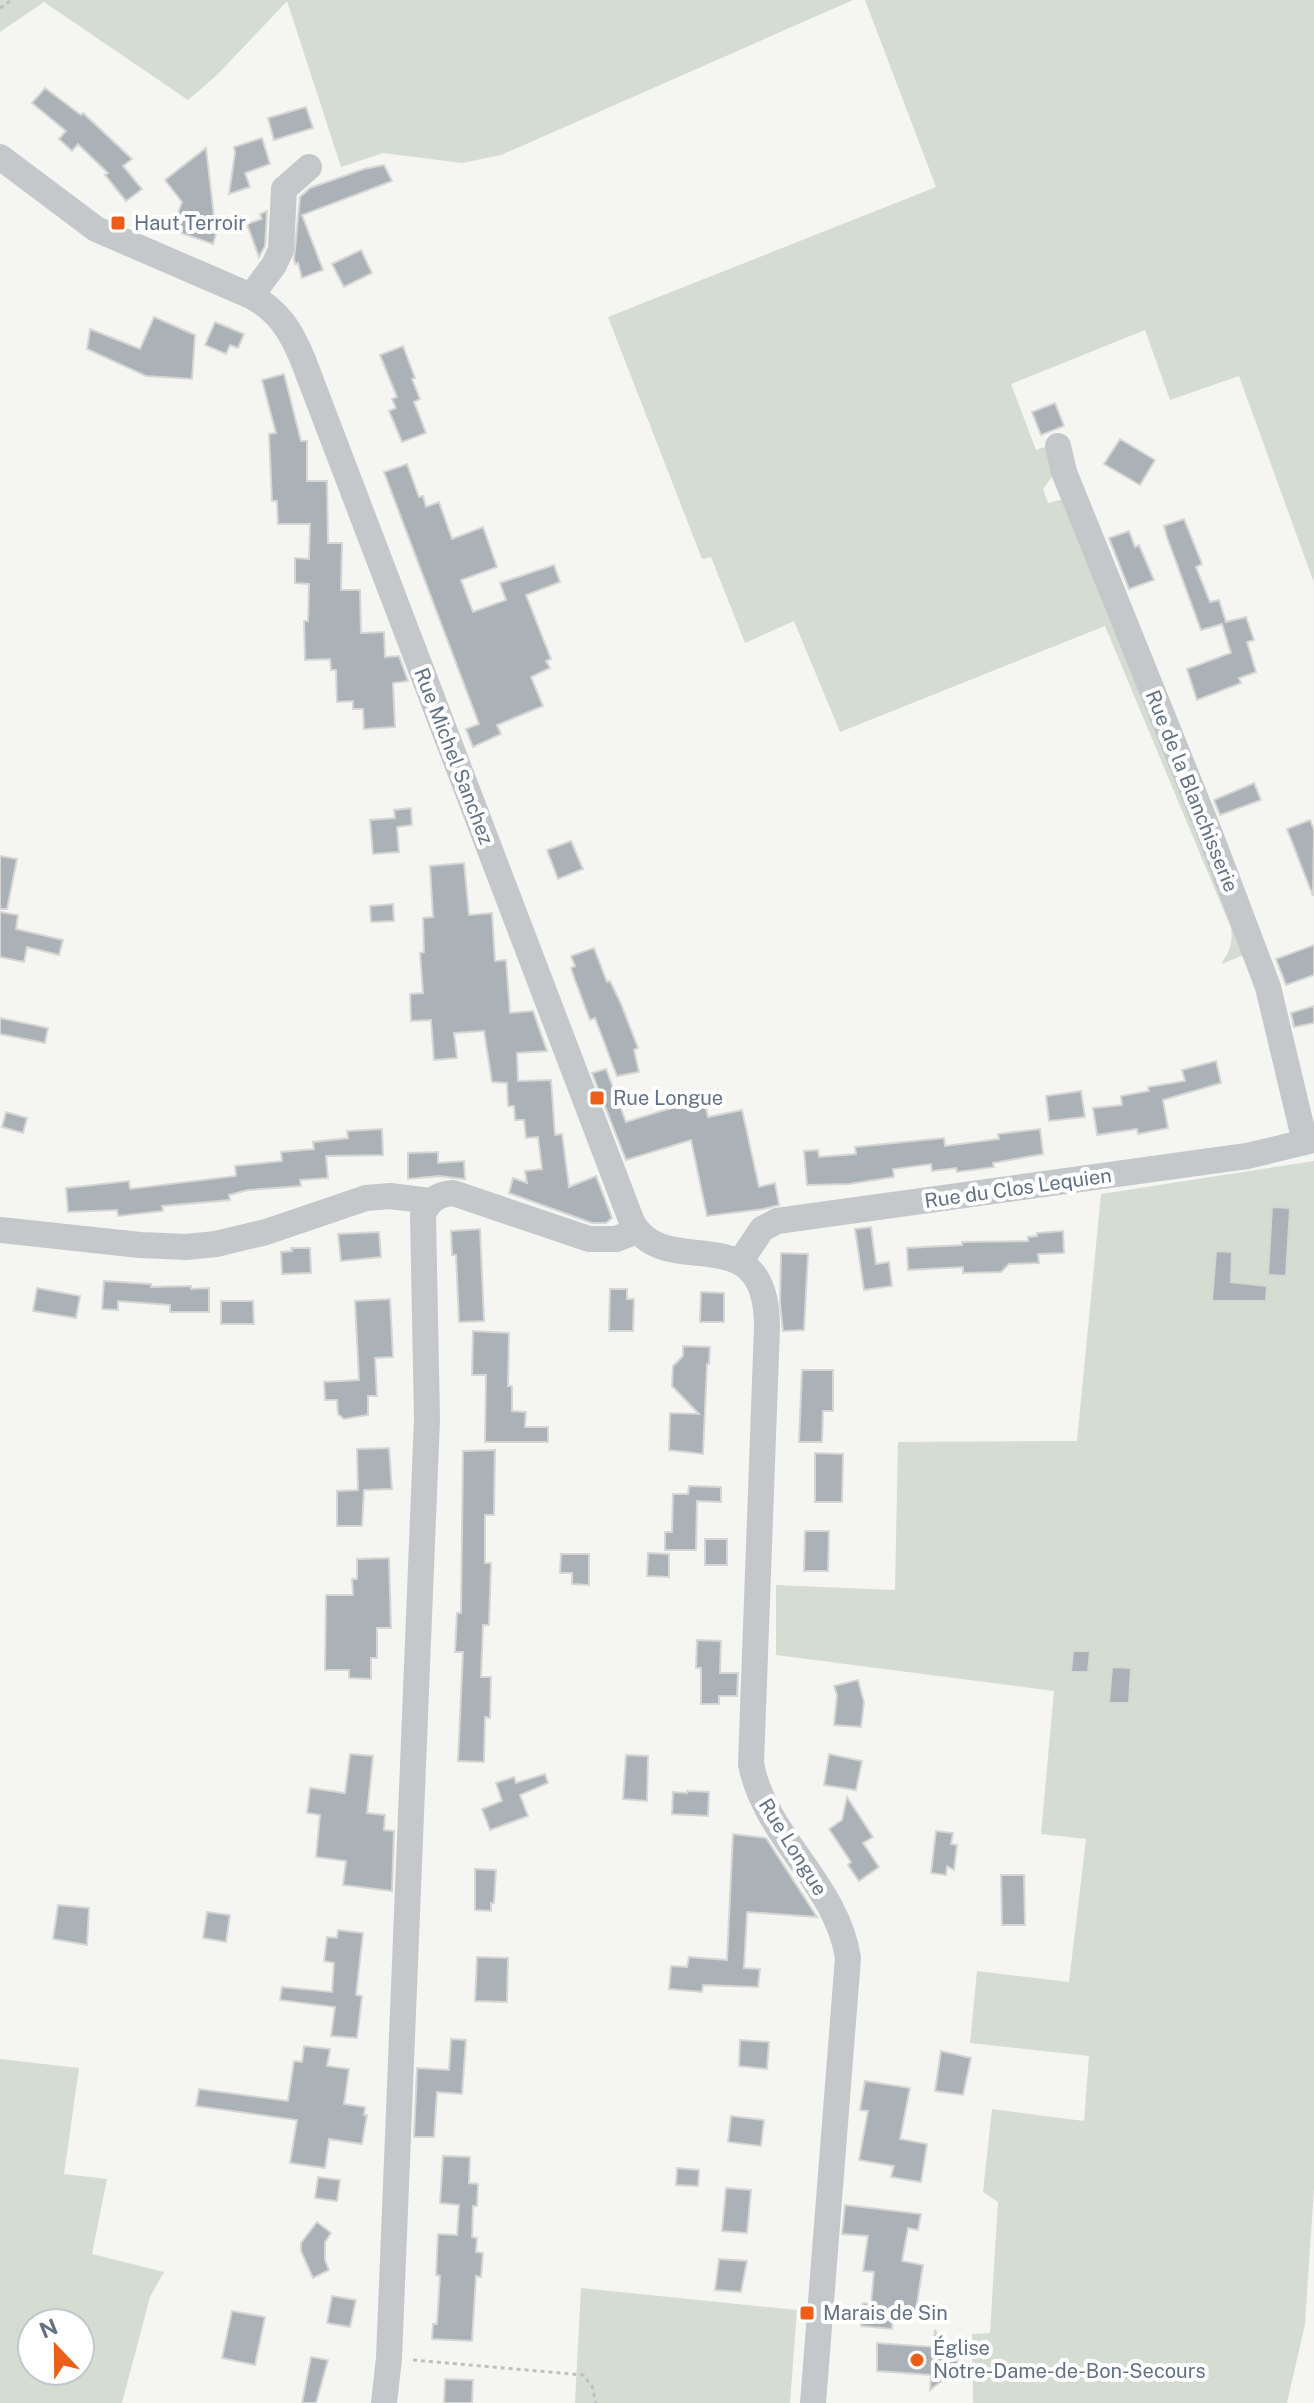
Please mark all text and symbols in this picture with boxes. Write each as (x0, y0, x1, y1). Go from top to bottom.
place label: Haut Terroir (134, 211, 246, 235)
marker: Haut Terroir (109, 214, 127, 232)
street label: Rue Michel Sanchez (409, 664, 499, 848)
street label: Rue de la Blanchisserie (1141, 687, 1243, 895)
place label: Rue Longue (613, 1086, 723, 1110)
marker: Rue Longue (588, 1089, 606, 1107)
street label: Rue du Clos Lequien (923, 1163, 1113, 1213)
street label: Rue Longue (754, 1794, 832, 1900)
place label: Marais de Sin (823, 2301, 948, 2325)
marker: Marais de Sin (798, 2304, 816, 2322)
north arrow (16, 2307, 96, 2387)
text: N (36, 2313, 61, 2344)
place label: Église Notre-Dame-de-Bon-Secours (933, 2335, 1206, 2383)
marker: Église Notre-Dame-de-Bon-Secours (908, 2351, 926, 2369)

